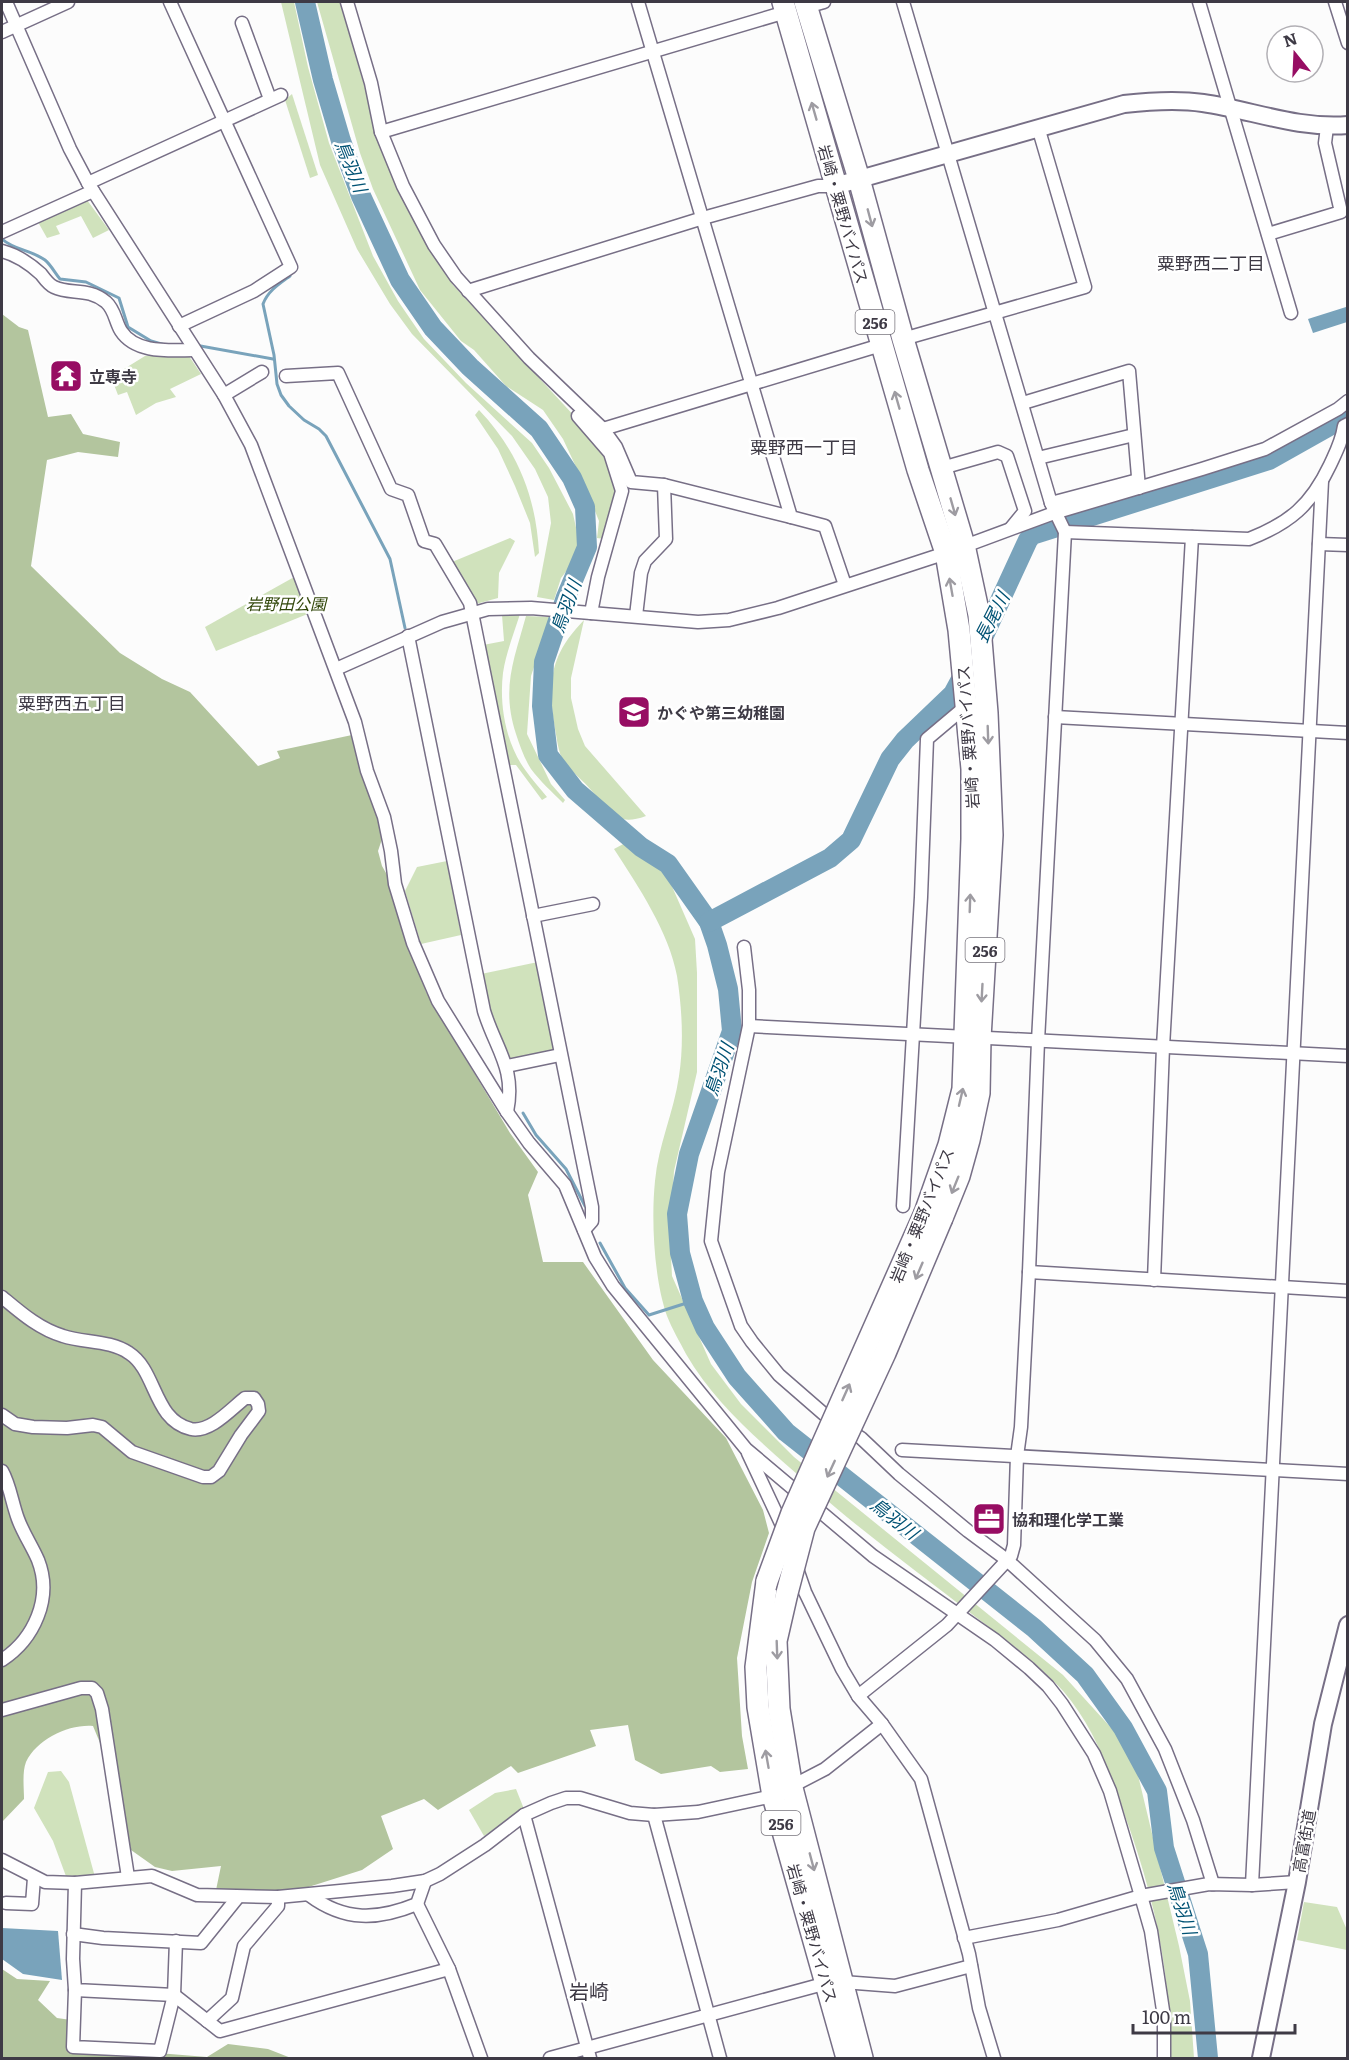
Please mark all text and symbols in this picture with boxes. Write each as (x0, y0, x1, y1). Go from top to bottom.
north arrow (1265, 24, 1325, 84)
text: N (1280, 25, 1300, 52)
one-way arrow (808, 102, 819, 121)
water label: 鳥羽川 (329, 136, 375, 198)
street label: 岩崎・粟野バイパス (813, 142, 875, 286)
one-way arrow (865, 209, 876, 228)
district label: 粟野西二丁目 (1157, 249, 1265, 276)
road number: 256 (856, 310, 894, 334)
temple icon: 立専寺 (48, 358, 84, 394)
place label: 立専寺 (89, 364, 137, 388)
one-way arrow (891, 391, 902, 410)
district label: 粟野西一丁目 (750, 433, 858, 460)
one-way arrow (948, 497, 959, 516)
water label: 鳥羽川 (543, 574, 588, 636)
one-way arrow (946, 577, 957, 597)
water label: 長尾川 (967, 585, 1016, 647)
park label: 岩野田公園 (246, 591, 328, 615)
street label: 岩崎・粟野バイパス (950, 664, 984, 810)
district label: 粟野西五丁目 (18, 689, 126, 716)
school or university icon: かぐや第三幼稚園 (616, 694, 652, 730)
place label: かぐや第三幼稚園 (657, 700, 785, 724)
one-way arrow (983, 725, 994, 745)
one-way arrow (964, 893, 976, 913)
road number: 256 (966, 938, 1004, 962)
one-way arrow (977, 982, 988, 1002)
water label: 鳥羽川 (696, 1037, 740, 1099)
one-way arrow (955, 1088, 967, 1107)
street label: 岩崎・粟野バイパス (883, 1144, 959, 1286)
one-way arrow (949, 1175, 960, 1193)
one-way arrow (913, 1262, 924, 1280)
one-way arrow (841, 1383, 852, 1401)
one-way arrow (825, 1459, 837, 1477)
water label: 鳥羽川 (865, 1491, 926, 1546)
office icon: 協和理化学工業 (971, 1501, 1007, 1537)
place label: 協和理化学工業 (1012, 1507, 1124, 1531)
one-way arrow (771, 1640, 783, 1659)
one-way arrow (761, 1749, 772, 1769)
street label: 高富街道 (1286, 1807, 1320, 1875)
road number: 256 (762, 1811, 800, 1835)
one-way arrow (806, 1853, 818, 1872)
street label: 岩崎・粟野バイパス (782, 1861, 844, 2005)
water label: 鳥羽川 (1162, 1878, 1205, 1940)
district label: 岩崎 (569, 1975, 609, 2005)
scale bar (1133, 1997, 1295, 2035)
text: 100 m (1142, 2003, 1191, 2030)

